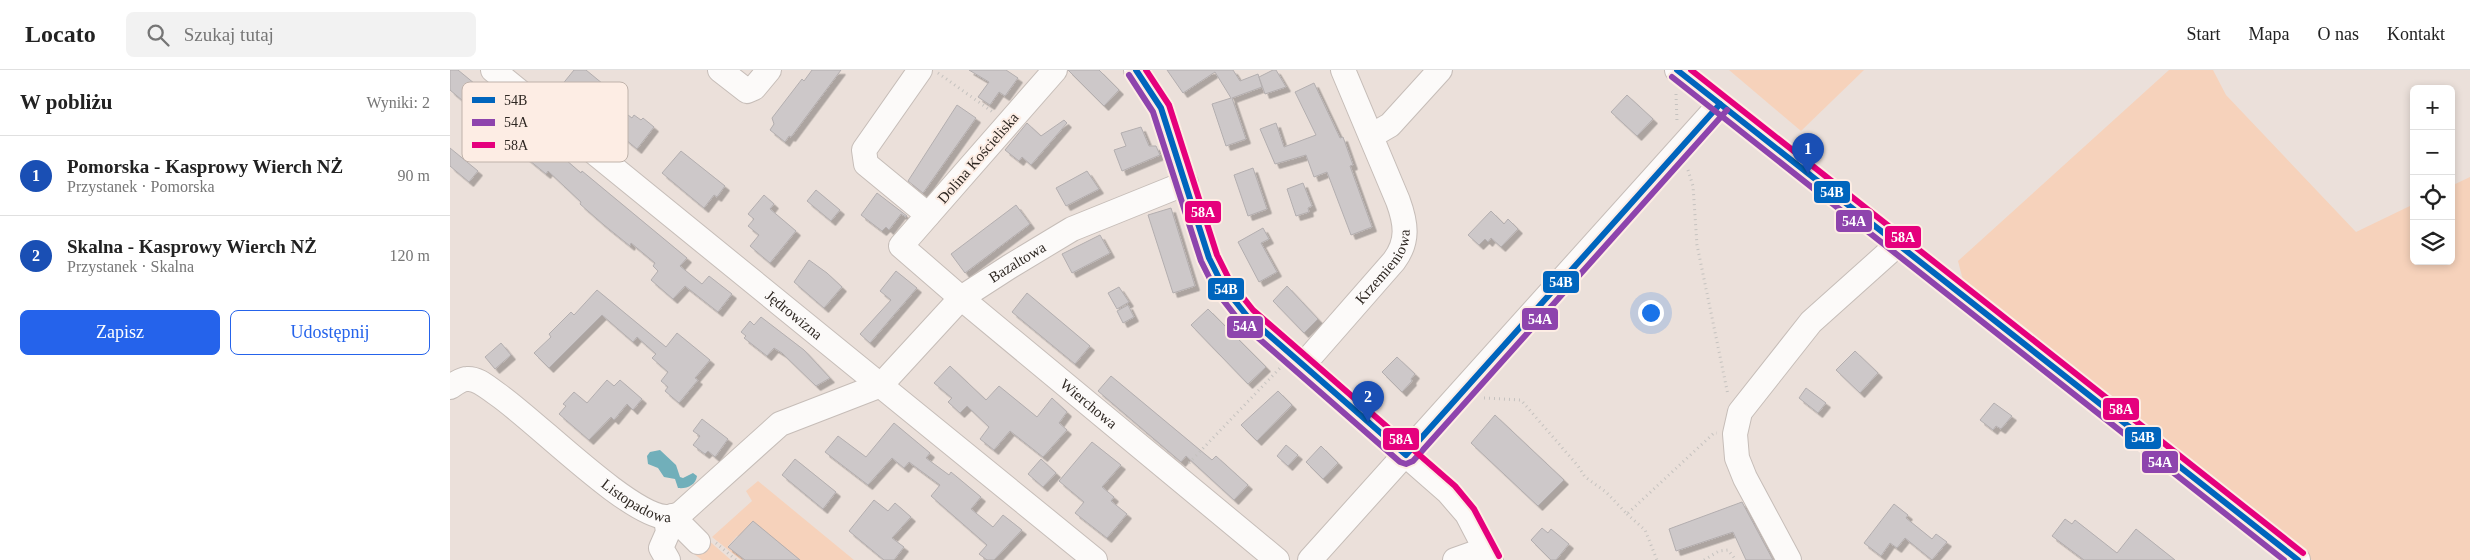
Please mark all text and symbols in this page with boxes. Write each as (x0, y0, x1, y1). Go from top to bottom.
search box (126, 12, 476, 57)
text: Locato (25, 21, 96, 47)
icon: search (144, 21, 172, 49)
text: Szukaj tutaj (184, 24, 274, 45)
text: Start (2187, 24, 2221, 44)
text: Mapa (2249, 24, 2290, 44)
text: O nas (2318, 24, 2359, 44)
text: Kontakt (2387, 24, 2445, 44)
legend (462, 82, 628, 162)
map controls (2410, 85, 2455, 265)
button: + (2410, 85, 2455, 130)
text: W pobliżu (20, 90, 112, 114)
text: 54B (504, 93, 527, 108)
text: Wyniki: 2 (367, 94, 430, 111)
street label: Dolina Kościeliska (934, 109, 1022, 206)
text: 54A (504, 115, 529, 130)
button: − (2410, 130, 2455, 175)
pin: 1 (1792, 133, 1824, 174)
text: 58A (504, 138, 529, 153)
text: Pomorska - Kasprowy Wierch NŻ (67, 156, 343, 177)
text: 1 (32, 167, 40, 184)
text: 90 m (398, 167, 430, 184)
button: locate (2410, 175, 2455, 220)
text: Przystanek · Pomorska (67, 178, 215, 195)
line badge: 54B (1813, 180, 1851, 204)
text: 54B (1820, 185, 1844, 200)
line badge: 58A (1184, 200, 1222, 224)
text: 58A (1191, 205, 1216, 220)
line badge: 54A (1835, 209, 1873, 233)
text: 54A (1842, 214, 1867, 229)
button: layers (2410, 220, 2455, 265)
line badge: 58A (1884, 225, 1922, 249)
street label: Krzemieniowa (1352, 229, 1413, 307)
text: 58A (1891, 230, 1916, 245)
text: Skalna - Kasprowy Wierch NŻ (67, 236, 317, 257)
street label: Bazaltowa (986, 239, 1049, 286)
text: 2 (32, 247, 40, 264)
text: 120 m (390, 247, 430, 264)
text: Przystanek · Skalna (67, 258, 194, 275)
line badge: 54B (1542, 270, 1580, 294)
text: 54B (1549, 275, 1573, 290)
line badge: 54B (1207, 277, 1245, 301)
text: 54B (1214, 282, 1238, 297)
street label: Jędrowizna (762, 287, 826, 343)
your location (1638, 300, 1664, 326)
line badge: 54A (1521, 307, 1559, 331)
button: Zapisz (20, 310, 220, 355)
button: Udostępnij (230, 310, 430, 355)
text: 54A (1528, 312, 1553, 327)
line badge: 54A (1226, 315, 1264, 339)
text: 54A (1233, 319, 1258, 334)
street label: Wierchowa (1057, 376, 1120, 432)
pin: 2 (1352, 381, 1384, 422)
line badge: 58A (2102, 397, 2140, 421)
text: 58A (2109, 402, 2134, 417)
line badge: 54B (2124, 426, 2162, 450)
line badge: 58A (1382, 427, 1420, 451)
text: 54B (2131, 430, 2155, 445)
text: 58A (1389, 432, 1414, 447)
line badge: 54A (2141, 450, 2179, 474)
text: 54A (2148, 455, 2173, 470)
street label: Listopadowa (598, 476, 671, 525)

